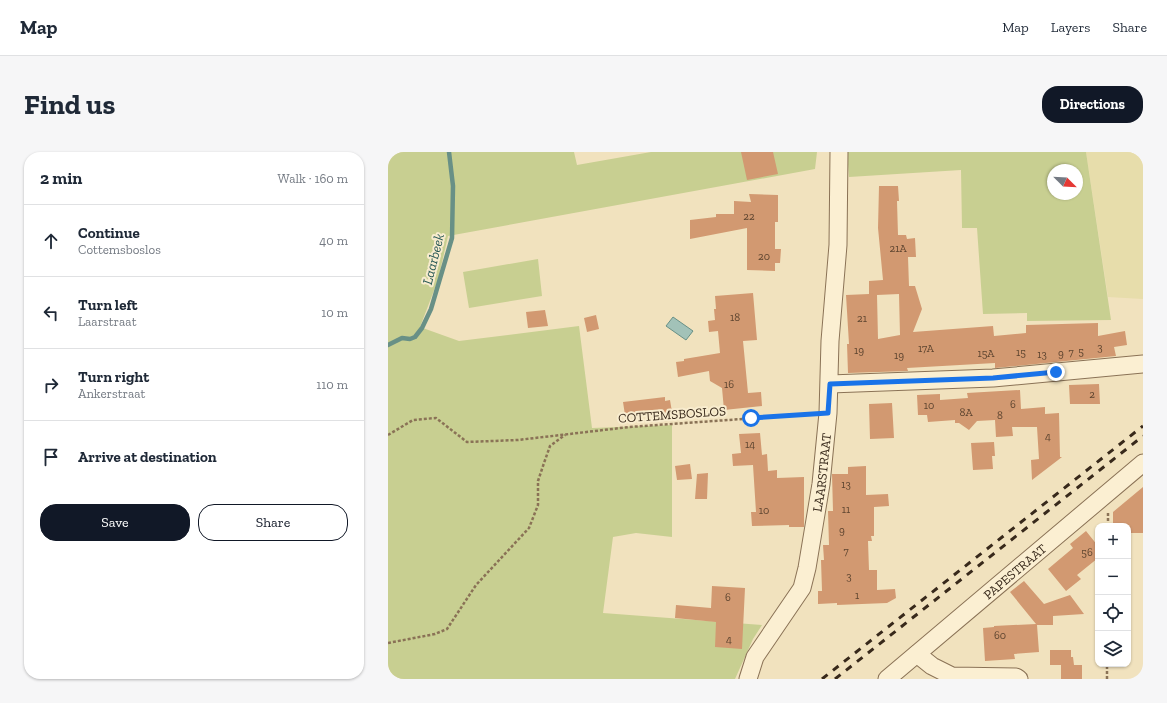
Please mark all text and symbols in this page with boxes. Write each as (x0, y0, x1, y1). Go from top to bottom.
text: Map (20, 16, 57, 39)
text: Map (1002, 19, 1029, 36)
text: Layers (1051, 19, 1090, 36)
text: Share (1112, 19, 1147, 36)
button: Directions (1042, 86, 1143, 123)
text: Find us (24, 88, 115, 121)
north arrow (1047, 164, 1083, 200)
text: 2 min (40, 168, 82, 188)
text: Walk · 160 m (278, 171, 348, 186)
house number: 22 (743, 210, 755, 223)
text: Continue (78, 224, 140, 242)
icon: ahead (40, 230, 62, 252)
water label: Laarbeek (419, 232, 448, 286)
text: 40 m (319, 233, 348, 248)
text: Cottemsboslos (78, 242, 161, 257)
house number: 21A (889, 242, 907, 255)
house number: 20 (758, 250, 770, 263)
text: Turn left (78, 296, 138, 314)
icon: left (40, 302, 62, 324)
text: 10 m (321, 305, 348, 320)
house number: 18 (730, 311, 740, 324)
house number: 21 (857, 312, 868, 325)
text: Laarstraat (78, 314, 136, 329)
house number: 3 (1097, 341, 1103, 354)
house number: 17A (918, 342, 935, 355)
house number: 19 (854, 344, 864, 357)
house number: 5 (1078, 345, 1084, 358)
house number: 15 (1016, 346, 1026, 359)
house number: 7 (1068, 346, 1074, 359)
house number: 15A (978, 347, 995, 360)
house number: 9 (1058, 347, 1064, 360)
house number: 13 (1037, 348, 1047, 361)
house number: 19 (894, 349, 904, 362)
route end (1047, 363, 1065, 381)
text: Turn right (78, 368, 149, 386)
icon: right (40, 374, 62, 396)
text: 110 m (316, 377, 348, 392)
house number: 16 (724, 378, 734, 391)
text: Ankerstraat (78, 386, 145, 401)
house number: 2 (1089, 388, 1095, 401)
house number: 6 (1010, 398, 1016, 411)
house number: 10 (924, 399, 934, 412)
street label: COTTEMSBOSLOS (618, 403, 726, 426)
house number: 8A (959, 406, 973, 419)
route start (742, 409, 760, 427)
house number: 8 (997, 409, 1003, 422)
house number: 4 (1045, 430, 1051, 443)
street label: LAARSTRAAT (809, 432, 834, 513)
house number: 14 (745, 438, 755, 451)
icon: arrive (40, 446, 62, 468)
text: Arrive at destination (78, 448, 217, 466)
house number: 13 (841, 478, 851, 491)
house number: 11 (842, 503, 851, 516)
button: Save (40, 504, 190, 541)
button: Share (198, 504, 348, 541)
house number: 10 (759, 504, 769, 517)
map controls (1095, 523, 1131, 667)
button: + (1095, 523, 1131, 559)
house number: 9 (839, 524, 845, 537)
street label: PAPESTRAAT (981, 541, 1049, 602)
house number: 7 (843, 545, 849, 558)
house number: 56 (1081, 546, 1093, 559)
button: − (1095, 559, 1131, 595)
house number: 3 (846, 570, 852, 583)
house number: 1 (855, 589, 860, 602)
house number: 6 (725, 591, 731, 604)
button: locate (1095, 595, 1131, 631)
house number: 60 (994, 629, 1006, 642)
button: layers (1095, 631, 1131, 667)
house number: 4 (726, 633, 732, 646)

